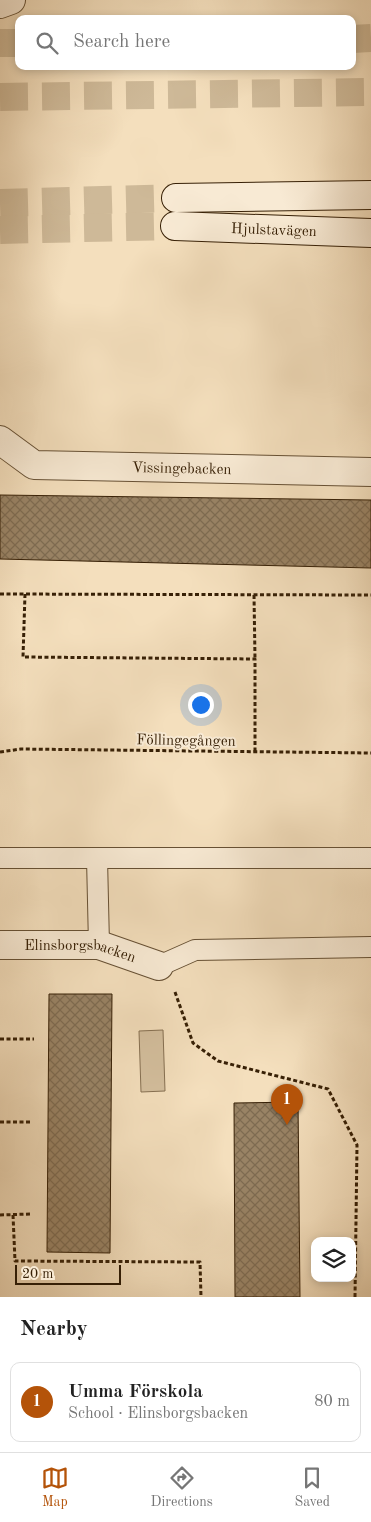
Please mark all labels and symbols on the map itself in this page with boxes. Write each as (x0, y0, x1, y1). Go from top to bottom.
street label: Hjulstavägen (231, 222, 317, 240)
street label: Vissingebacken (132, 461, 232, 478)
your location (188, 692, 214, 718)
street label: Föllingegången (136, 733, 236, 750)
street label: Elinsborgsbacken (24, 939, 138, 966)
pin: 1 (271, 1084, 303, 1125)
scale bar (15, 1262, 121, 1285)

